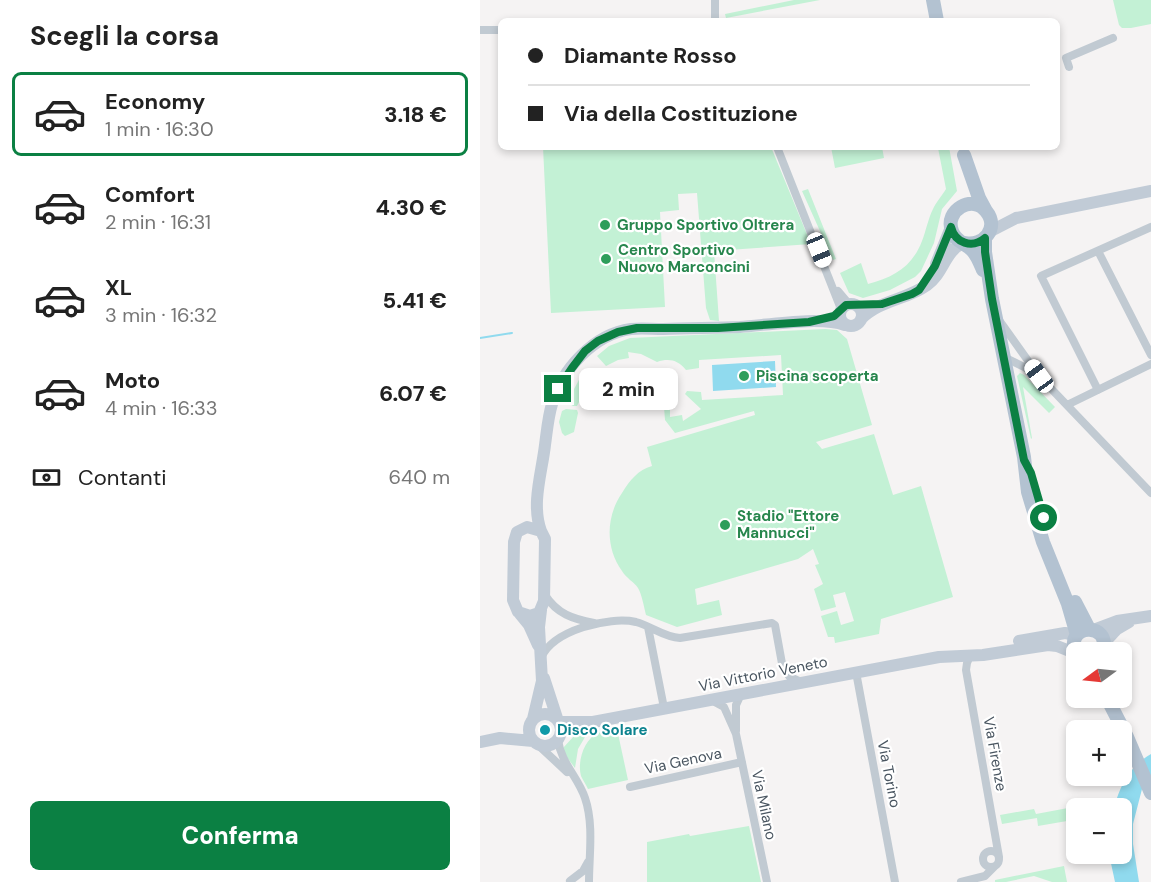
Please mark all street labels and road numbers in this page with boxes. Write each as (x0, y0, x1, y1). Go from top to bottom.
street label: Via Vittorio Veneto (697, 652, 829, 696)
street label: Via Firenze (979, 715, 1011, 793)
street label: Via Torino (873, 739, 905, 810)
street label: Via Genova (643, 743, 723, 779)
street label: Via Milano (747, 768, 781, 842)

